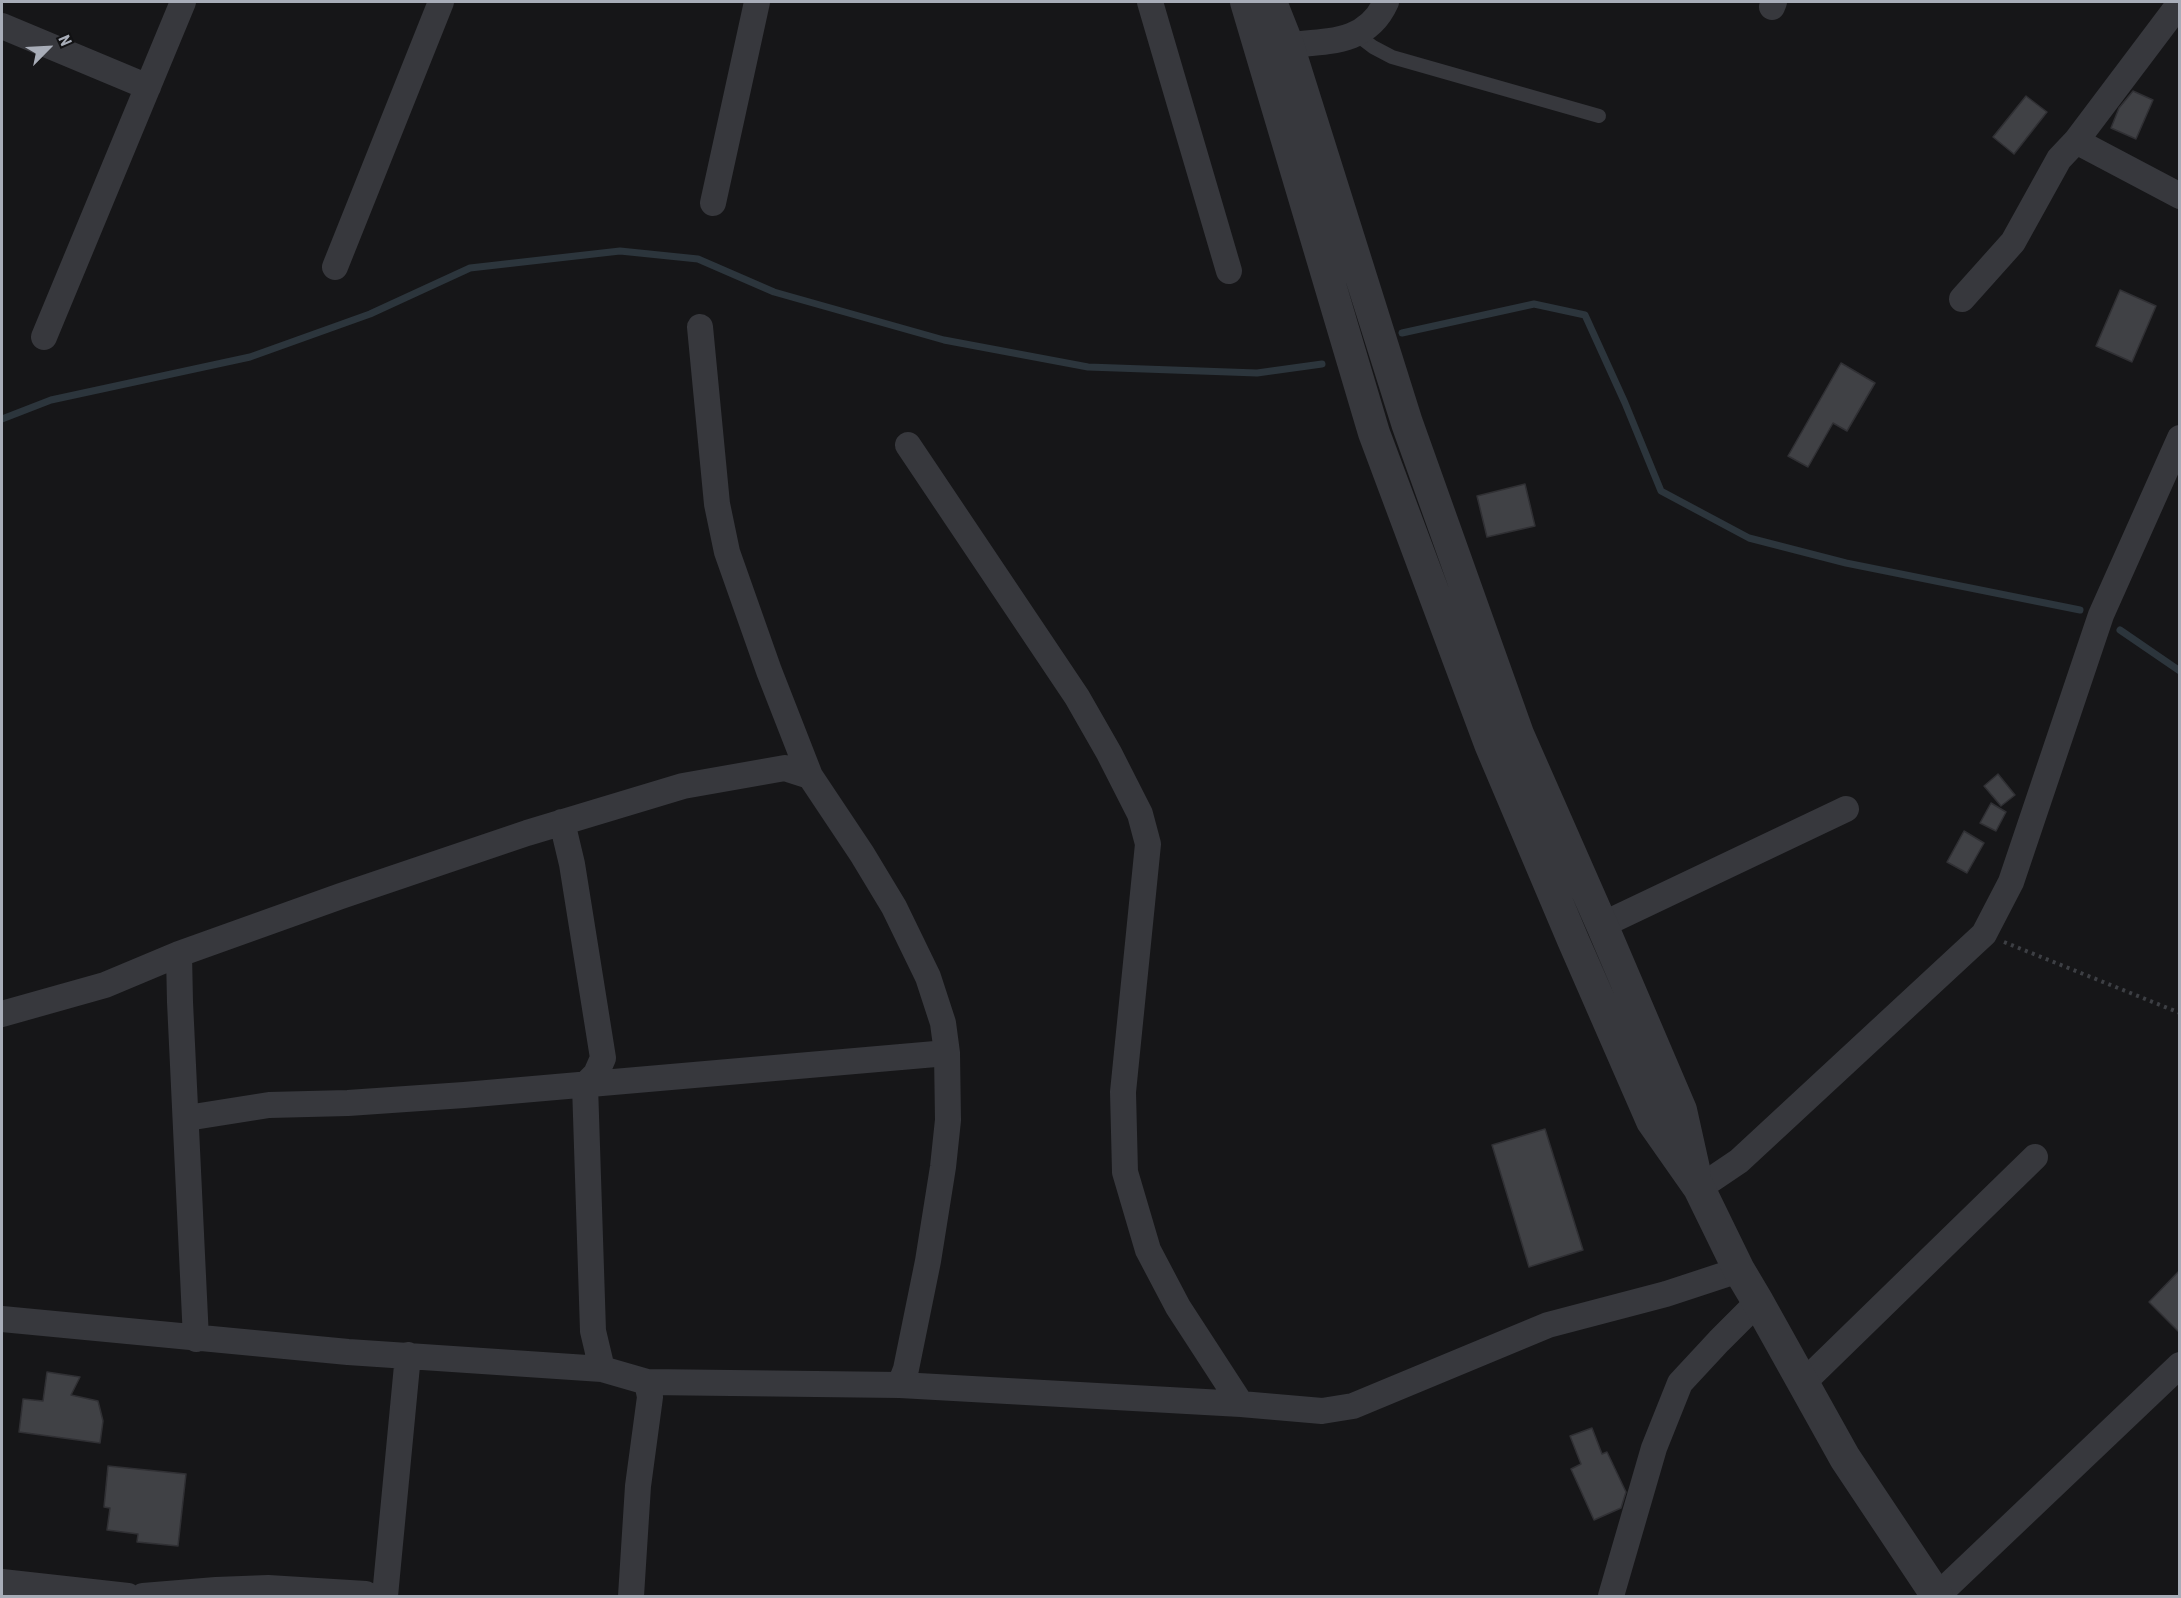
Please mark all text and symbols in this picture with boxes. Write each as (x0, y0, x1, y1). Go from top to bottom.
north arrow (18, 18, 78, 78)
text: N (54, 32, 76, 49)

